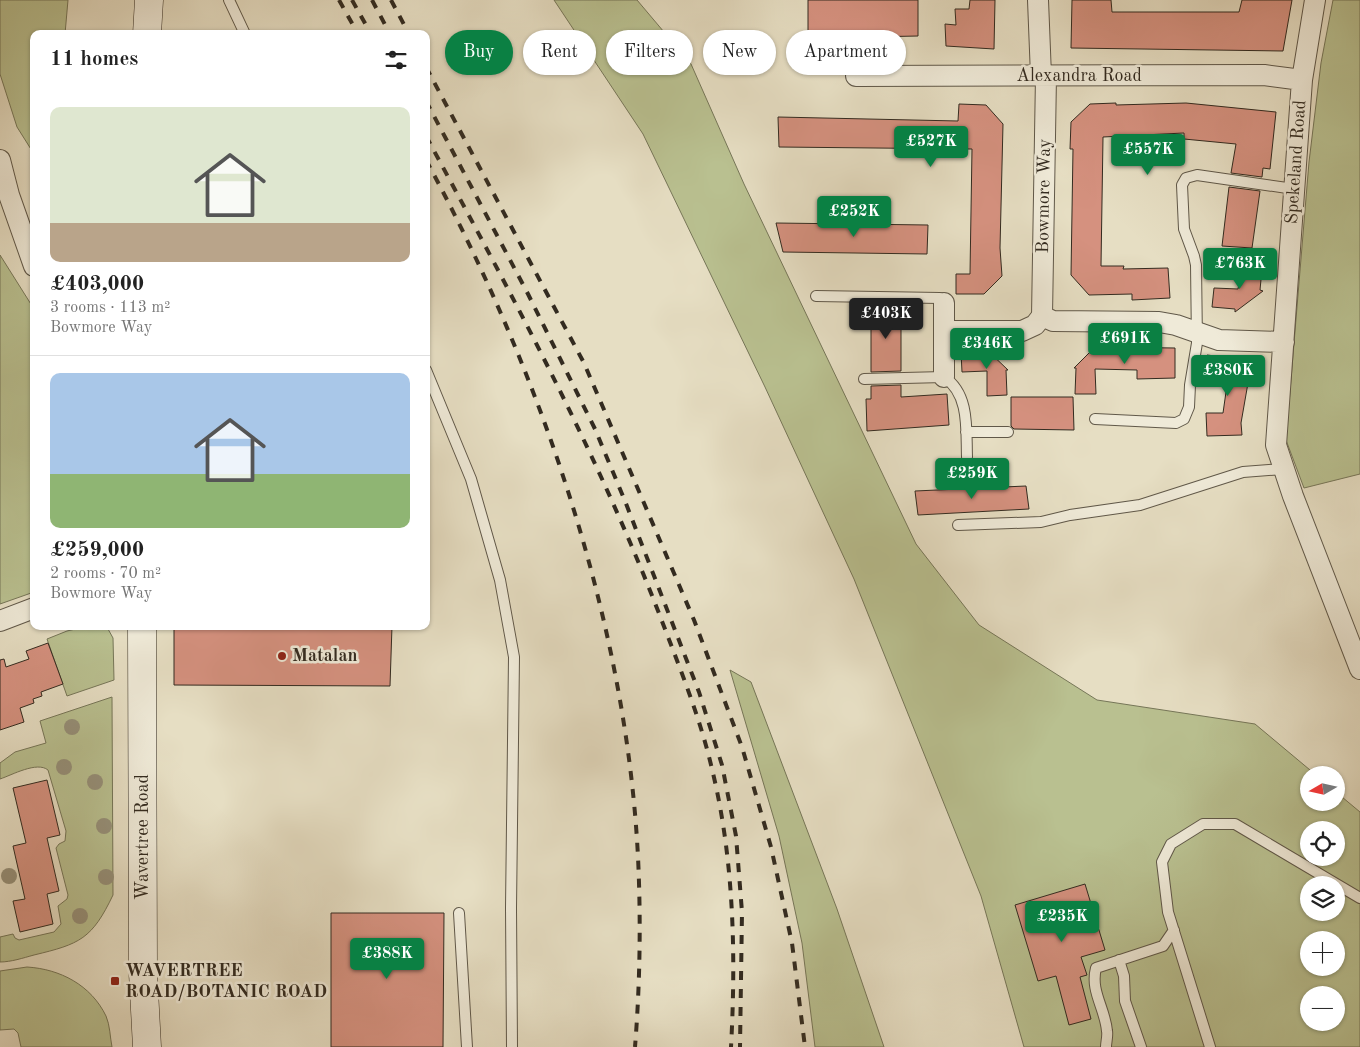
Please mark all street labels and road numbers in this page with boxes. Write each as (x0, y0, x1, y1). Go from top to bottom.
street label: Alexandra Road (1016, 67, 1142, 85)
street label: Spekeland Road (1283, 99, 1309, 225)
street label: Bowmore Way (1034, 138, 1054, 254)
street label: Wavertree Road (134, 774, 152, 900)

